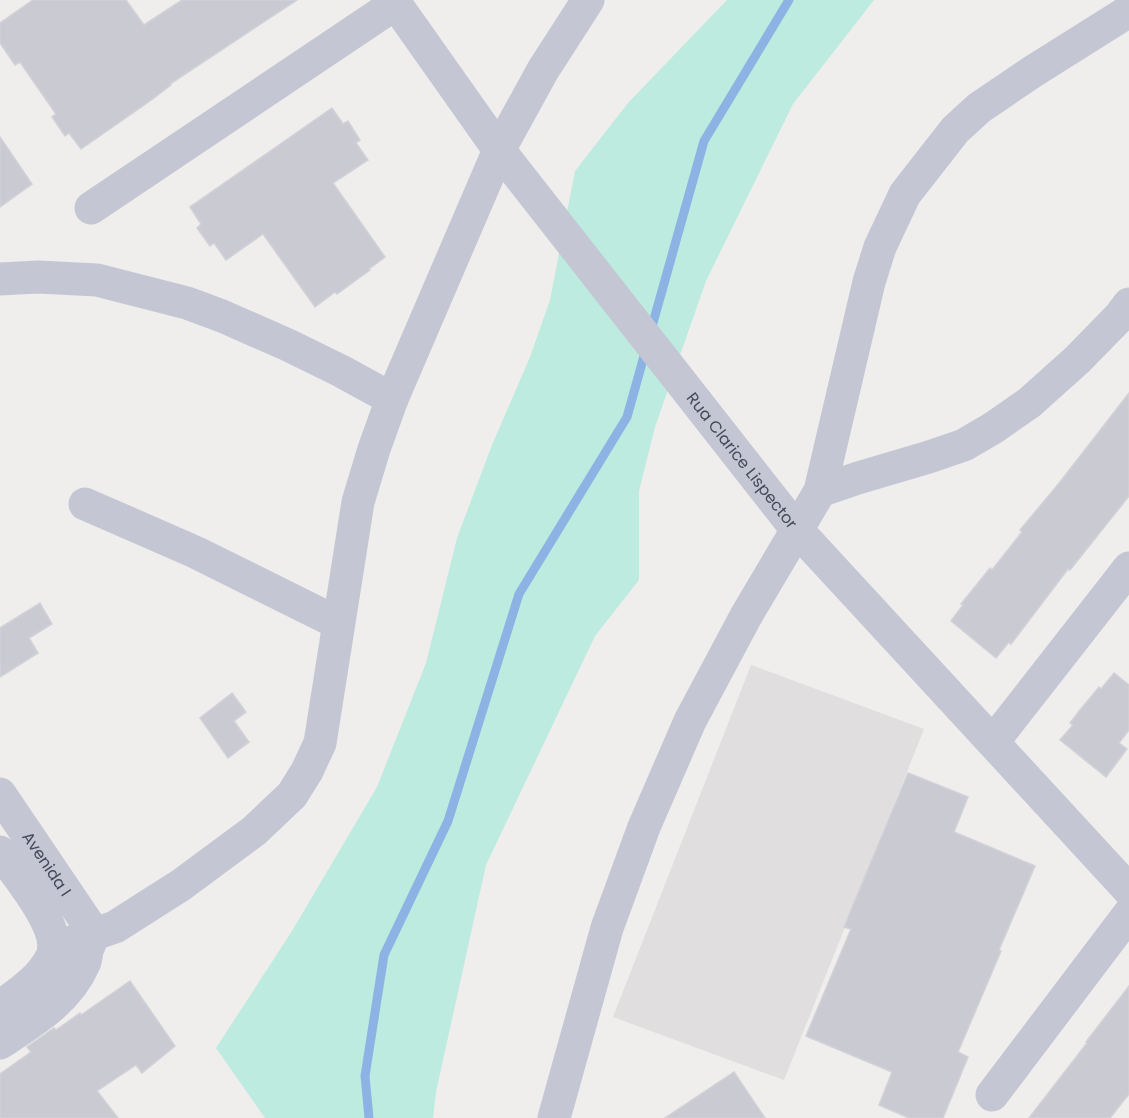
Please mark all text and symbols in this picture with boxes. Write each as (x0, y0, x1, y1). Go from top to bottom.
street label: Rua Clarice Lispector (682, 387, 803, 533)
street label: Avenida I (17, 827, 77, 901)

